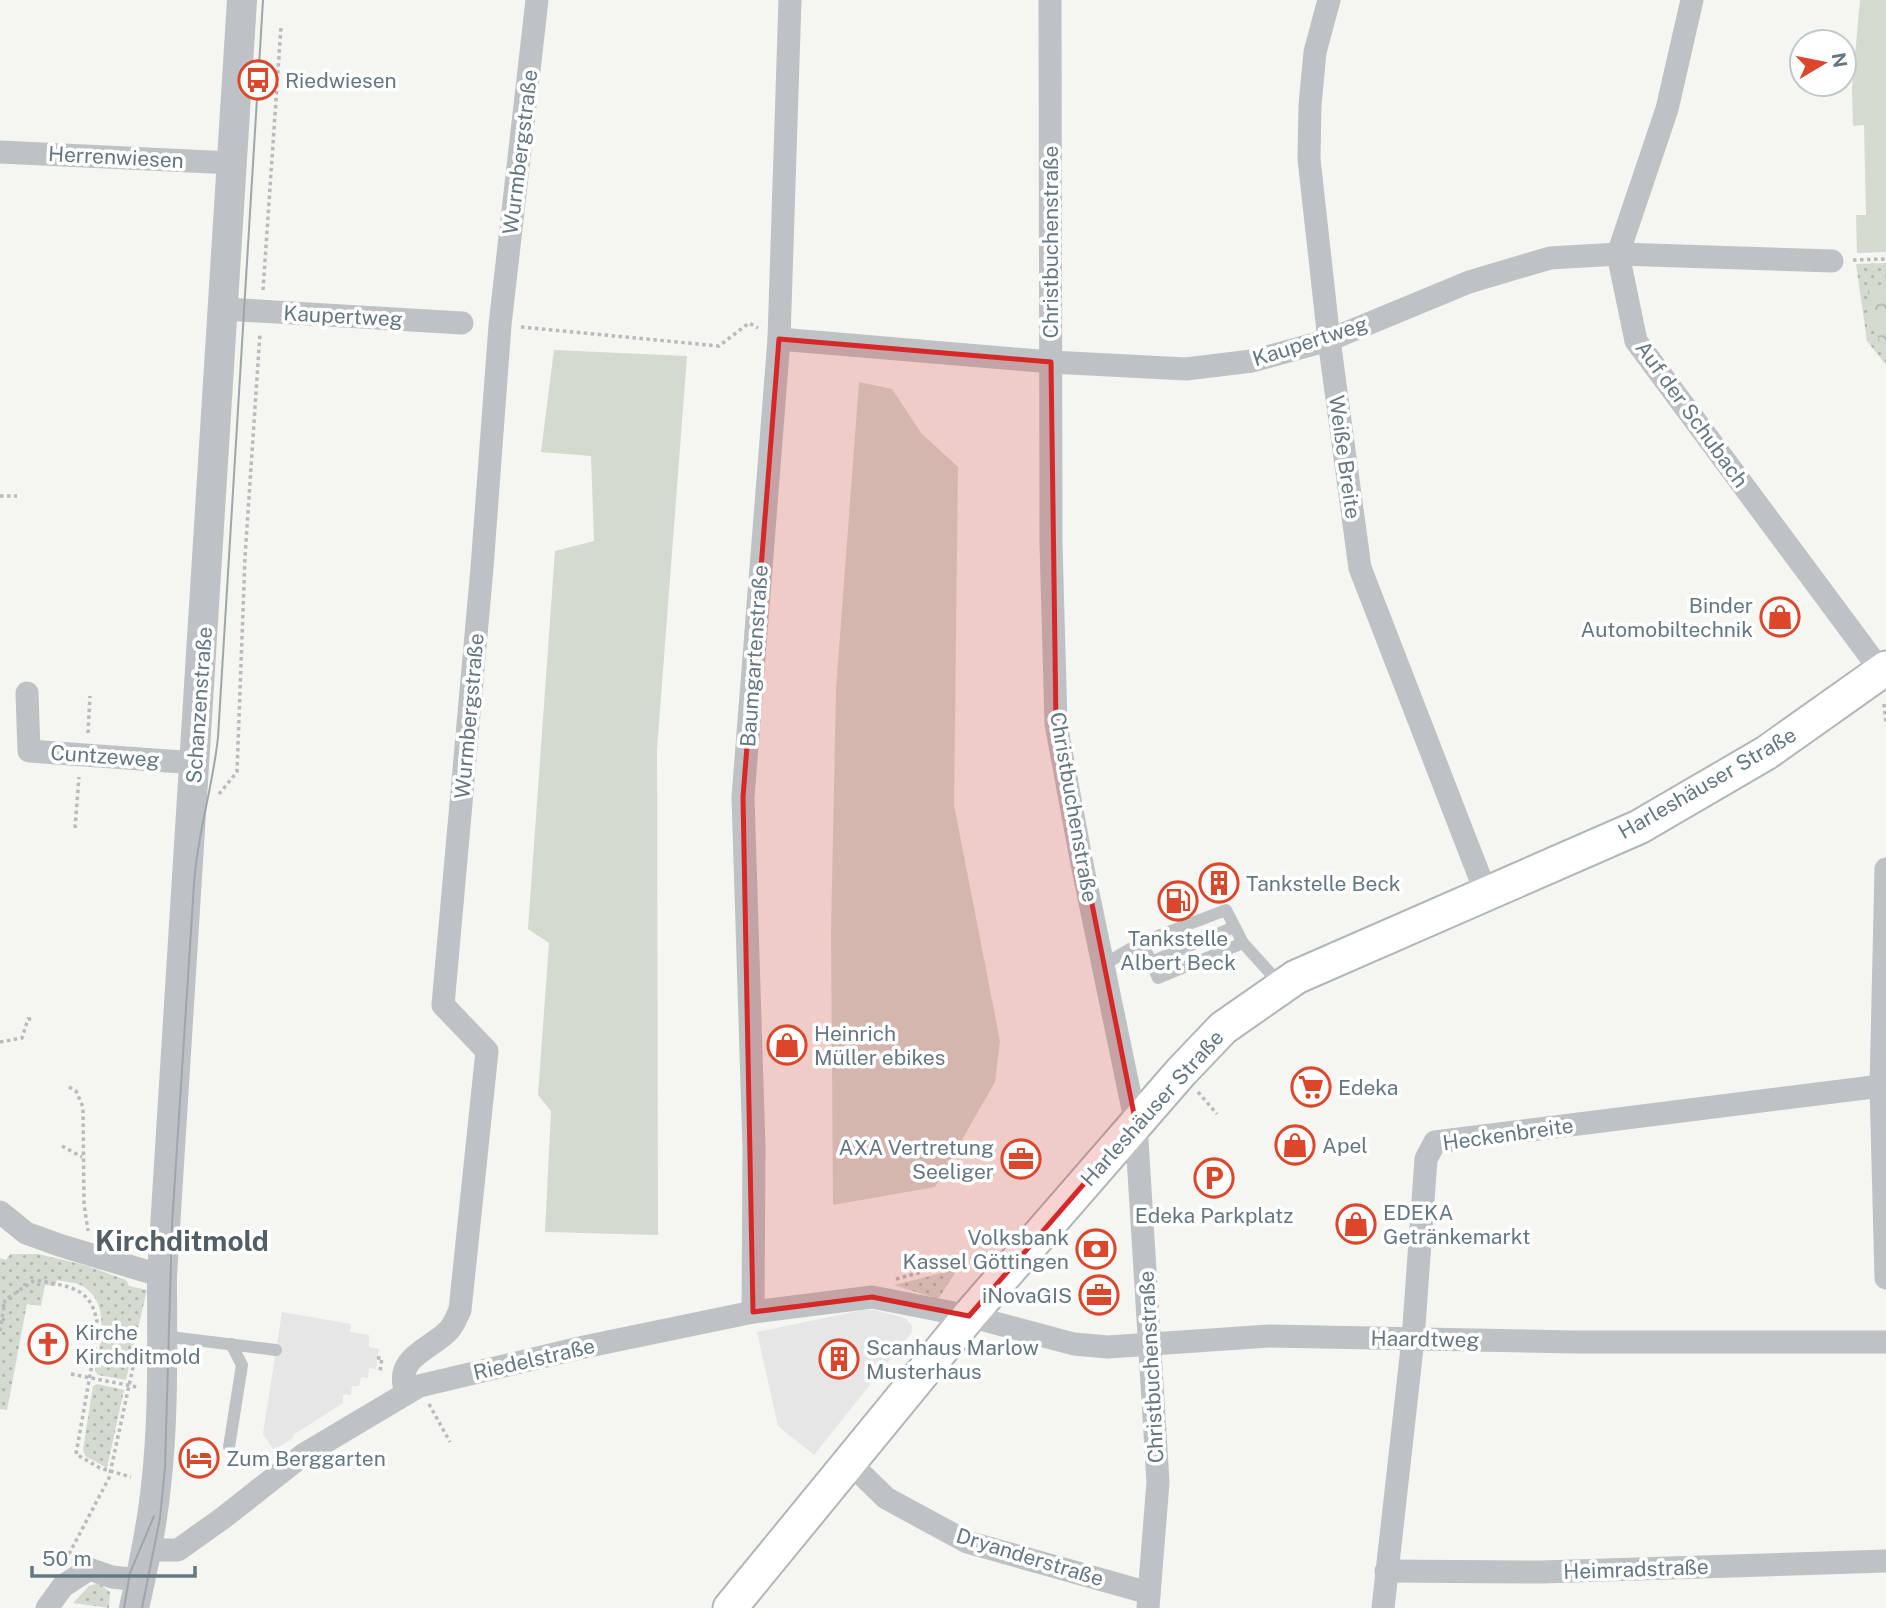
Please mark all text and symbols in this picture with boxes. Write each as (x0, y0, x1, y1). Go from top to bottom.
north arrow (1788, 28, 1858, 98)
text: N (1828, 51, 1852, 69)
bus stop icon: Riedwiesen (237, 59, 279, 101)
place label: Riedwiesen (285, 68, 397, 93)
street label: Wurmbergstraße (497, 68, 543, 236)
street label: Herrenwiesen (48, 141, 184, 173)
street label: Christbuchenstraße (1038, 146, 1063, 338)
street label: Kaupertweg (283, 300, 403, 332)
street label: Kaupertweg (1249, 311, 1371, 371)
street label: Auf der Schubach (1630, 336, 1754, 492)
street label: Weiße Breite (1324, 394, 1366, 520)
street label: Baumgartenstraße (735, 564, 773, 748)
place label: Binder Automobiltechnik (1580, 593, 1753, 642)
shop icon: Binder Automobiltechnik (1759, 596, 1801, 638)
street label: Schanzenstraße (181, 626, 217, 784)
street label: Wurmbergstraße (449, 632, 489, 800)
street label: Christbuchenstraße (1045, 710, 1103, 904)
street label: Harleshäuser Straße (1614, 722, 1800, 844)
street label: Cuntzeweg (50, 740, 160, 772)
building icon: Tankstelle Beck (1198, 862, 1240, 904)
place label: Tankstelle Beck (1246, 871, 1401, 896)
fuel station icon: Tankstelle Albert Beck (1157, 880, 1199, 922)
place label: Tankstelle Albert Beck (1120, 926, 1236, 975)
place label: Heinrich Müller ebikes (814, 1021, 945, 1070)
shop icon: Heinrich Müller ebikes (766, 1024, 808, 1066)
street label: Harleshäuser Straße (1075, 1025, 1229, 1191)
supermarket icon: Edeka (1290, 1066, 1332, 1108)
place label: Edeka (1338, 1075, 1398, 1100)
street label: Heckenbreite (1441, 1112, 1575, 1156)
shop icon: Apel (1274, 1124, 1316, 1166)
place label: Apel (1322, 1133, 1368, 1158)
place label: AXA Vertretung Seeliger (838, 1135, 994, 1184)
office icon: AXA Vertretung Seeliger (1000, 1138, 1042, 1180)
parking icon: Edeka Parkplatz (1193, 1157, 1235, 1199)
place label: EDEKA Getränkemarkt (1383, 1200, 1530, 1249)
place label: Edeka Parkplatz (1135, 1203, 1293, 1228)
shop icon: EDEKA Getränkemarkt (1335, 1203, 1377, 1245)
district label: Kirchditmold (95, 1224, 269, 1257)
place label: Volksbank Kassel Göttingen (902, 1225, 1069, 1274)
bank icon: Volksbank Kassel Göttingen (1075, 1228, 1117, 1270)
street label: Christbuchenstraße (1133, 1270, 1169, 1464)
office icon: iNovaGIS (1078, 1274, 1120, 1316)
place label: iNovaGIS (982, 1283, 1072, 1308)
place label: Kirche Kirchditmold (75, 1320, 201, 1369)
church icon: Kirche Kirchditmold (27, 1323, 69, 1365)
street label: Haardtweg (1370, 1326, 1480, 1352)
street label: Riedelstraße (471, 1333, 597, 1385)
place label: Scanhaus Marlow Musterhaus (866, 1335, 1039, 1384)
building icon: Scanhaus Marlow Musterhaus (818, 1338, 860, 1380)
hotel icon: Zum Berggarten (178, 1437, 220, 1479)
place label: Zum Berggarten (226, 1446, 386, 1471)
street label: Dryanderstraße (953, 1523, 1107, 1591)
scale bar (32, 1534, 194, 1578)
text: 50 m (42, 1546, 92, 1571)
street label: Heimradstraße (1563, 1554, 1709, 1584)

